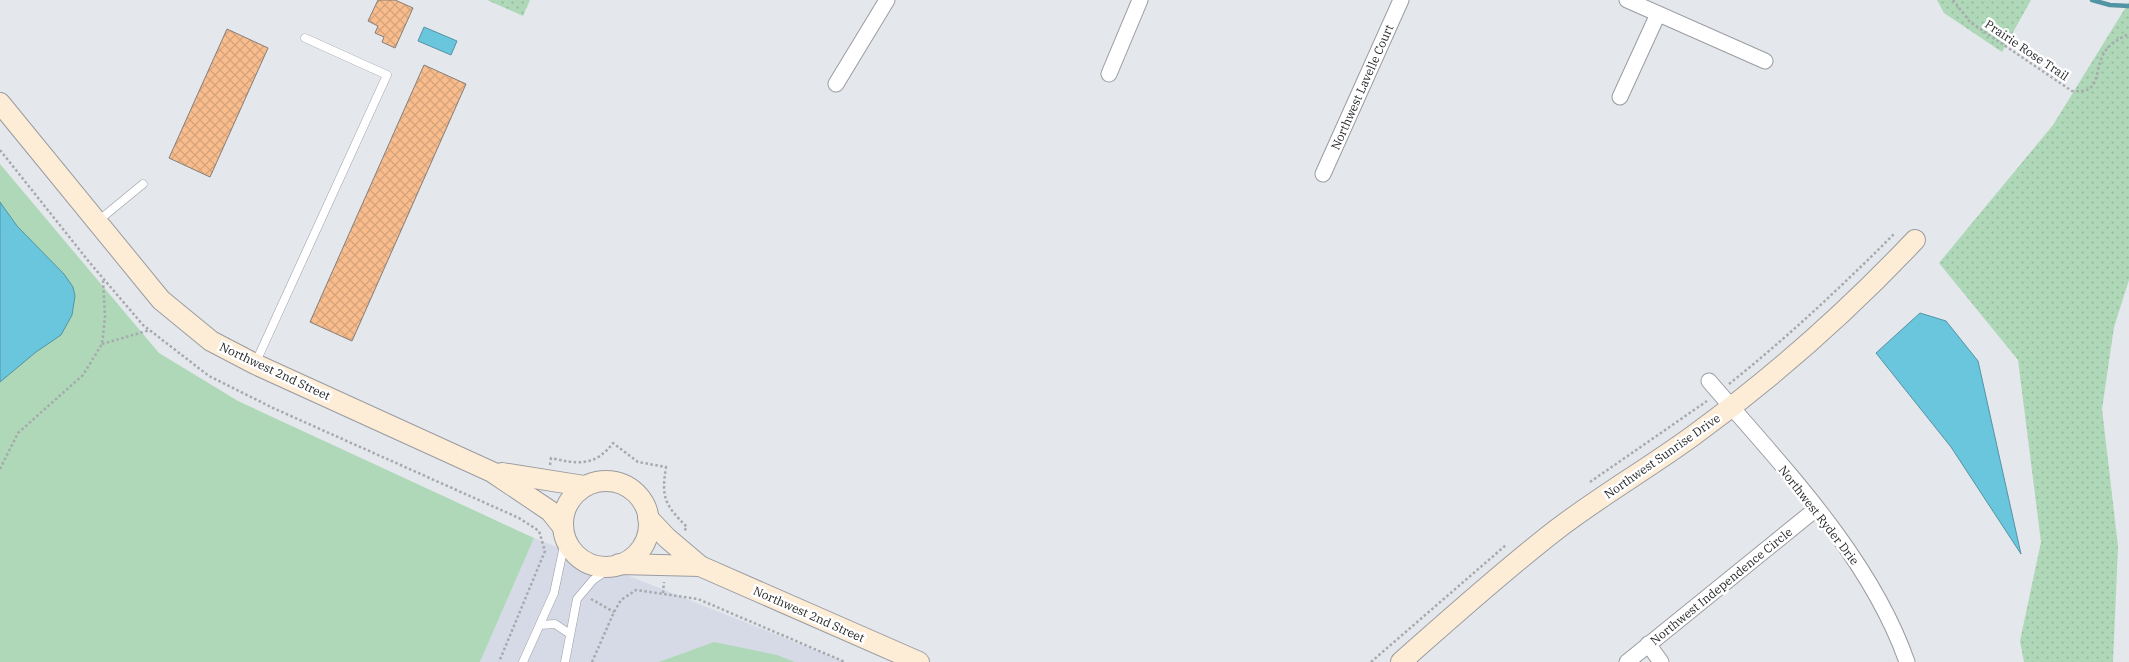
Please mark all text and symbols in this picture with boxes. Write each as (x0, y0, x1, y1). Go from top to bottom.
street label: Prairie Rose Trail (1982, 16, 2072, 84)
street label: Northwest Lavelle Court (1328, 22, 1396, 152)
street label: Northwest 2nd Street (217, 339, 333, 403)
street label: Northwest Sunrise Drive (1601, 410, 1723, 502)
street label: Northwest Ryder Drie (1776, 462, 1862, 568)
street label: Northwest Independence Circle (1647, 524, 1795, 648)
street label: Northwest 2nd Street (751, 583, 867, 645)

